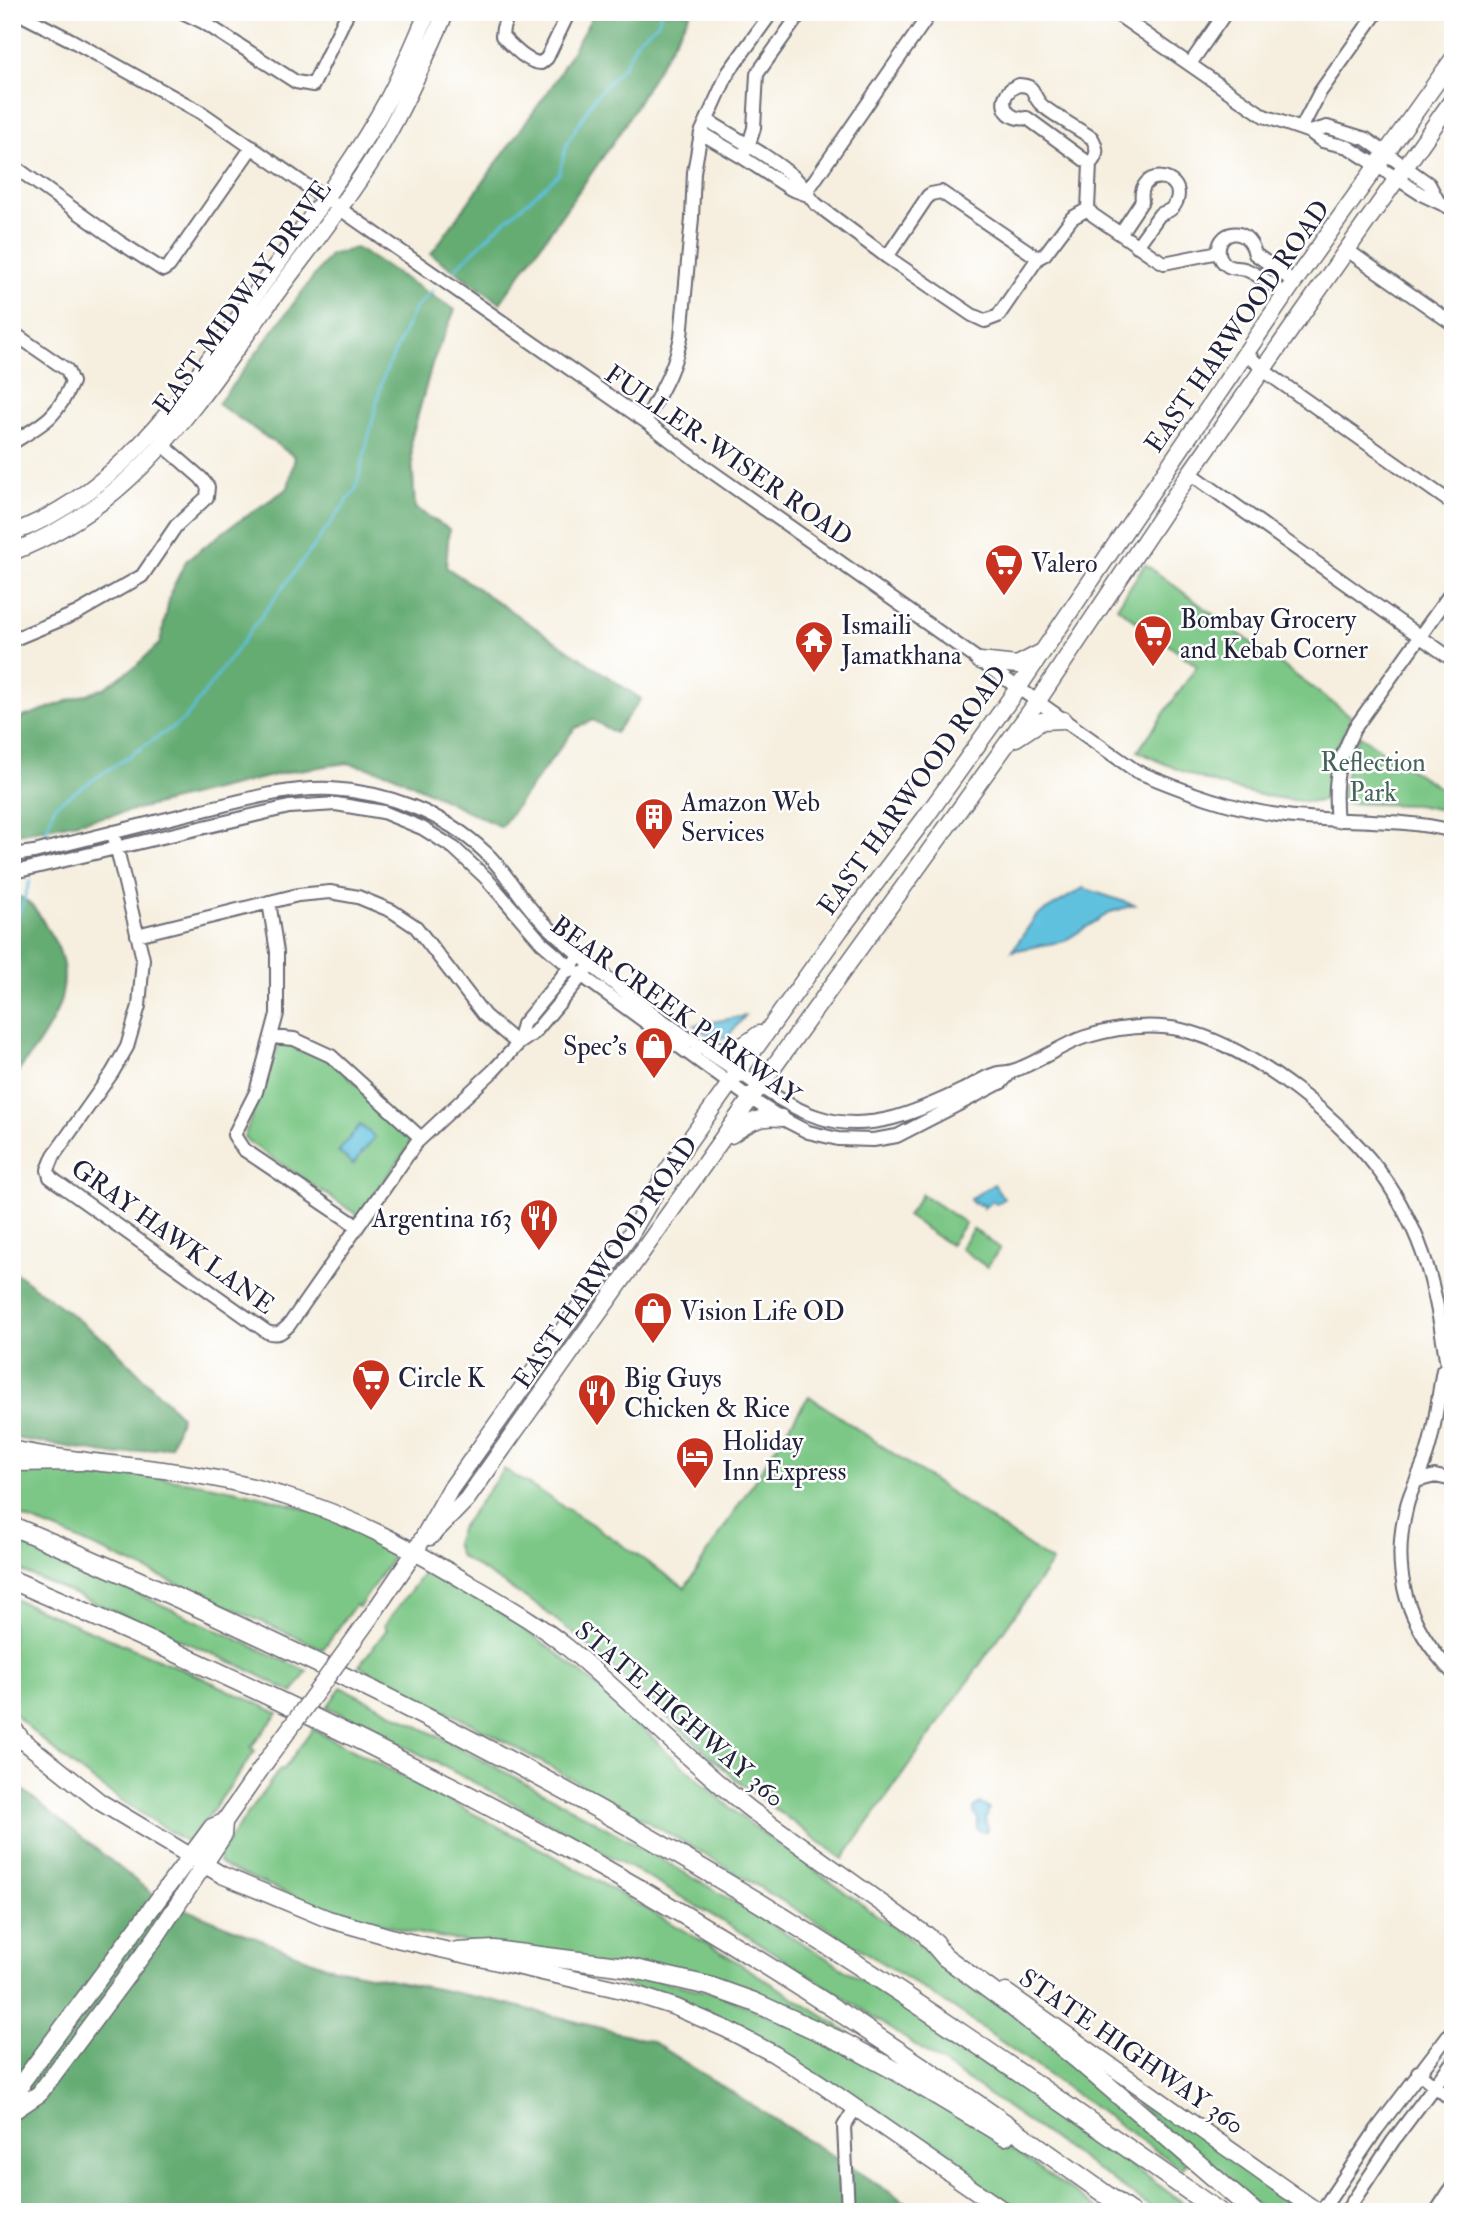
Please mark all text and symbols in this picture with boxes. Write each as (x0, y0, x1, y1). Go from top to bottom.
street label: EAST MIDWAY DRIVE (147, 174, 339, 421)
street label: EAST HARWOOD ROAD (1138, 194, 1337, 459)
street label: FULLER-WISER ROAD (598, 358, 858, 554)
supermarket icon: Valero (983, 542, 1025, 597)
place label: Valero (1031, 548, 1097, 580)
place label: Bombay Grocery and Kebab Corner (1180, 604, 1368, 666)
place label: Ismaili Jamatkhana (840, 610, 962, 672)
supermarket icon: Bombay Grocery and Kebab Corner (1132, 613, 1174, 668)
temple icon: Ismaili Jamatkhana (793, 619, 835, 674)
street label: EAST HARWOOD ROAD (811, 659, 1014, 922)
park label: Reflection Park (1320, 747, 1426, 809)
place label: Amazon Web Services (680, 787, 820, 849)
building icon: Amazon Web Services (633, 796, 675, 851)
street label: BEAR CREEK PARKWAY (544, 909, 807, 1113)
shop icon: Spec's (633, 1025, 675, 1080)
place label: Spec's (563, 1031, 627, 1064)
street label: EAST HARWOOD ROAD (506, 1130, 705, 1395)
street label: GRAY HAWK LANE (64, 1152, 280, 1321)
restaurant icon: Argentina 163 (518, 1197, 560, 1252)
place label: Argentina 163 (371, 1203, 512, 1235)
shop icon: Vision Life OD (632, 1290, 674, 1345)
place label: Vision Life OD (680, 1296, 845, 1328)
supermarket icon: Circle K (350, 1357, 392, 1412)
place label: Circle K (398, 1363, 486, 1395)
place label: Big Guys Chicken & Rice (624, 1363, 790, 1425)
restaurant icon: Big Guys Chicken & Rice (576, 1372, 618, 1427)
place label: Holiday Inn Express (722, 1426, 846, 1489)
hotel icon: Holiday Inn Express (674, 1435, 716, 1490)
street label: STATE HIGHWAY 360 (568, 1615, 791, 1815)
street label: STATE HIGHWAY 360 (1013, 1962, 1250, 2142)

